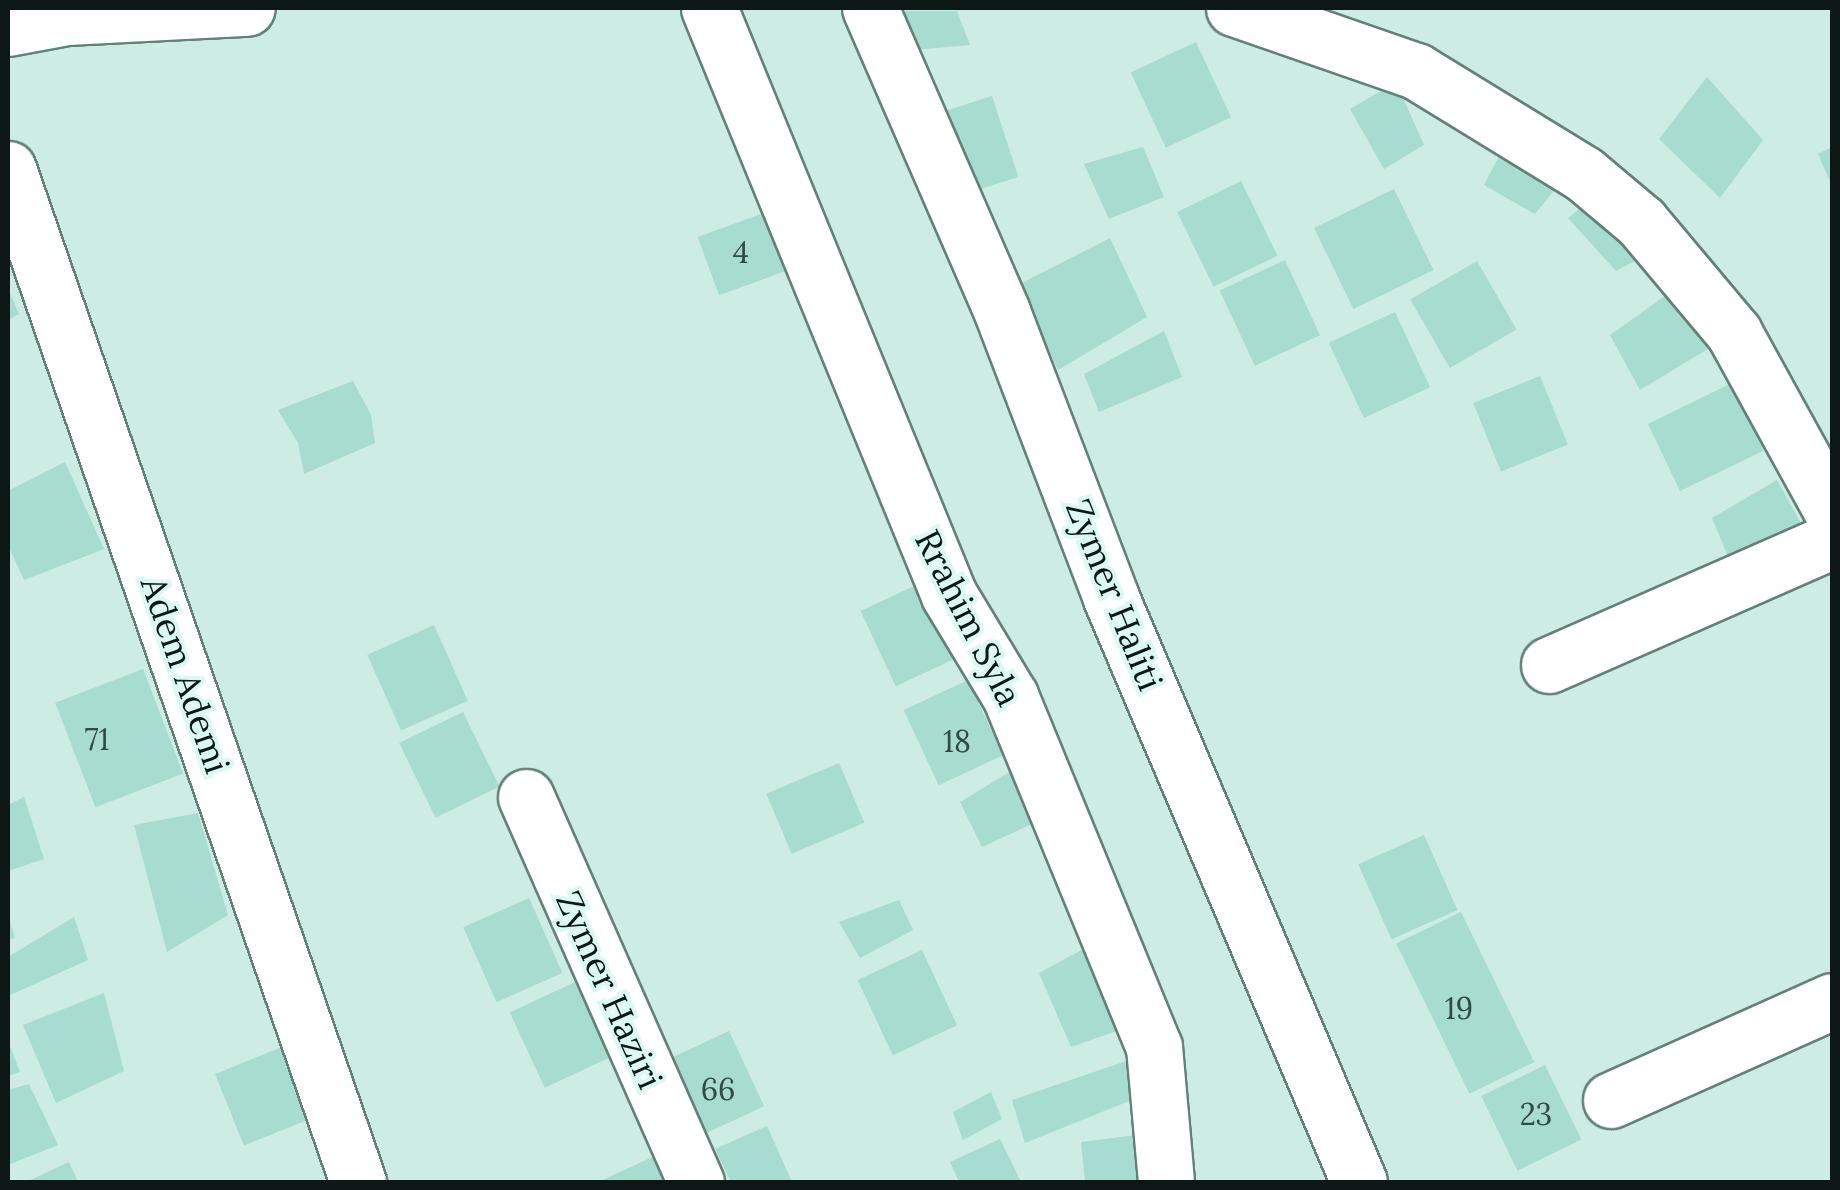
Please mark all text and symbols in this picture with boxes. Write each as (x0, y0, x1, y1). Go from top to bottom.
house number: 4 (733, 234, 749, 270)
street label: Zymer Haliti (1057, 493, 1171, 697)
street label: Rrahim Syla (906, 523, 1030, 713)
street label: Adem Ademi (132, 571, 238, 779)
house number: 71 (85, 721, 109, 757)
house number: 18 (943, 723, 971, 759)
street label: Zymer Haziri (547, 885, 671, 1095)
house number: 19 (1445, 990, 1473, 1026)
house number: 66 (701, 1071, 735, 1107)
house number: 23 (1520, 1096, 1552, 1132)

